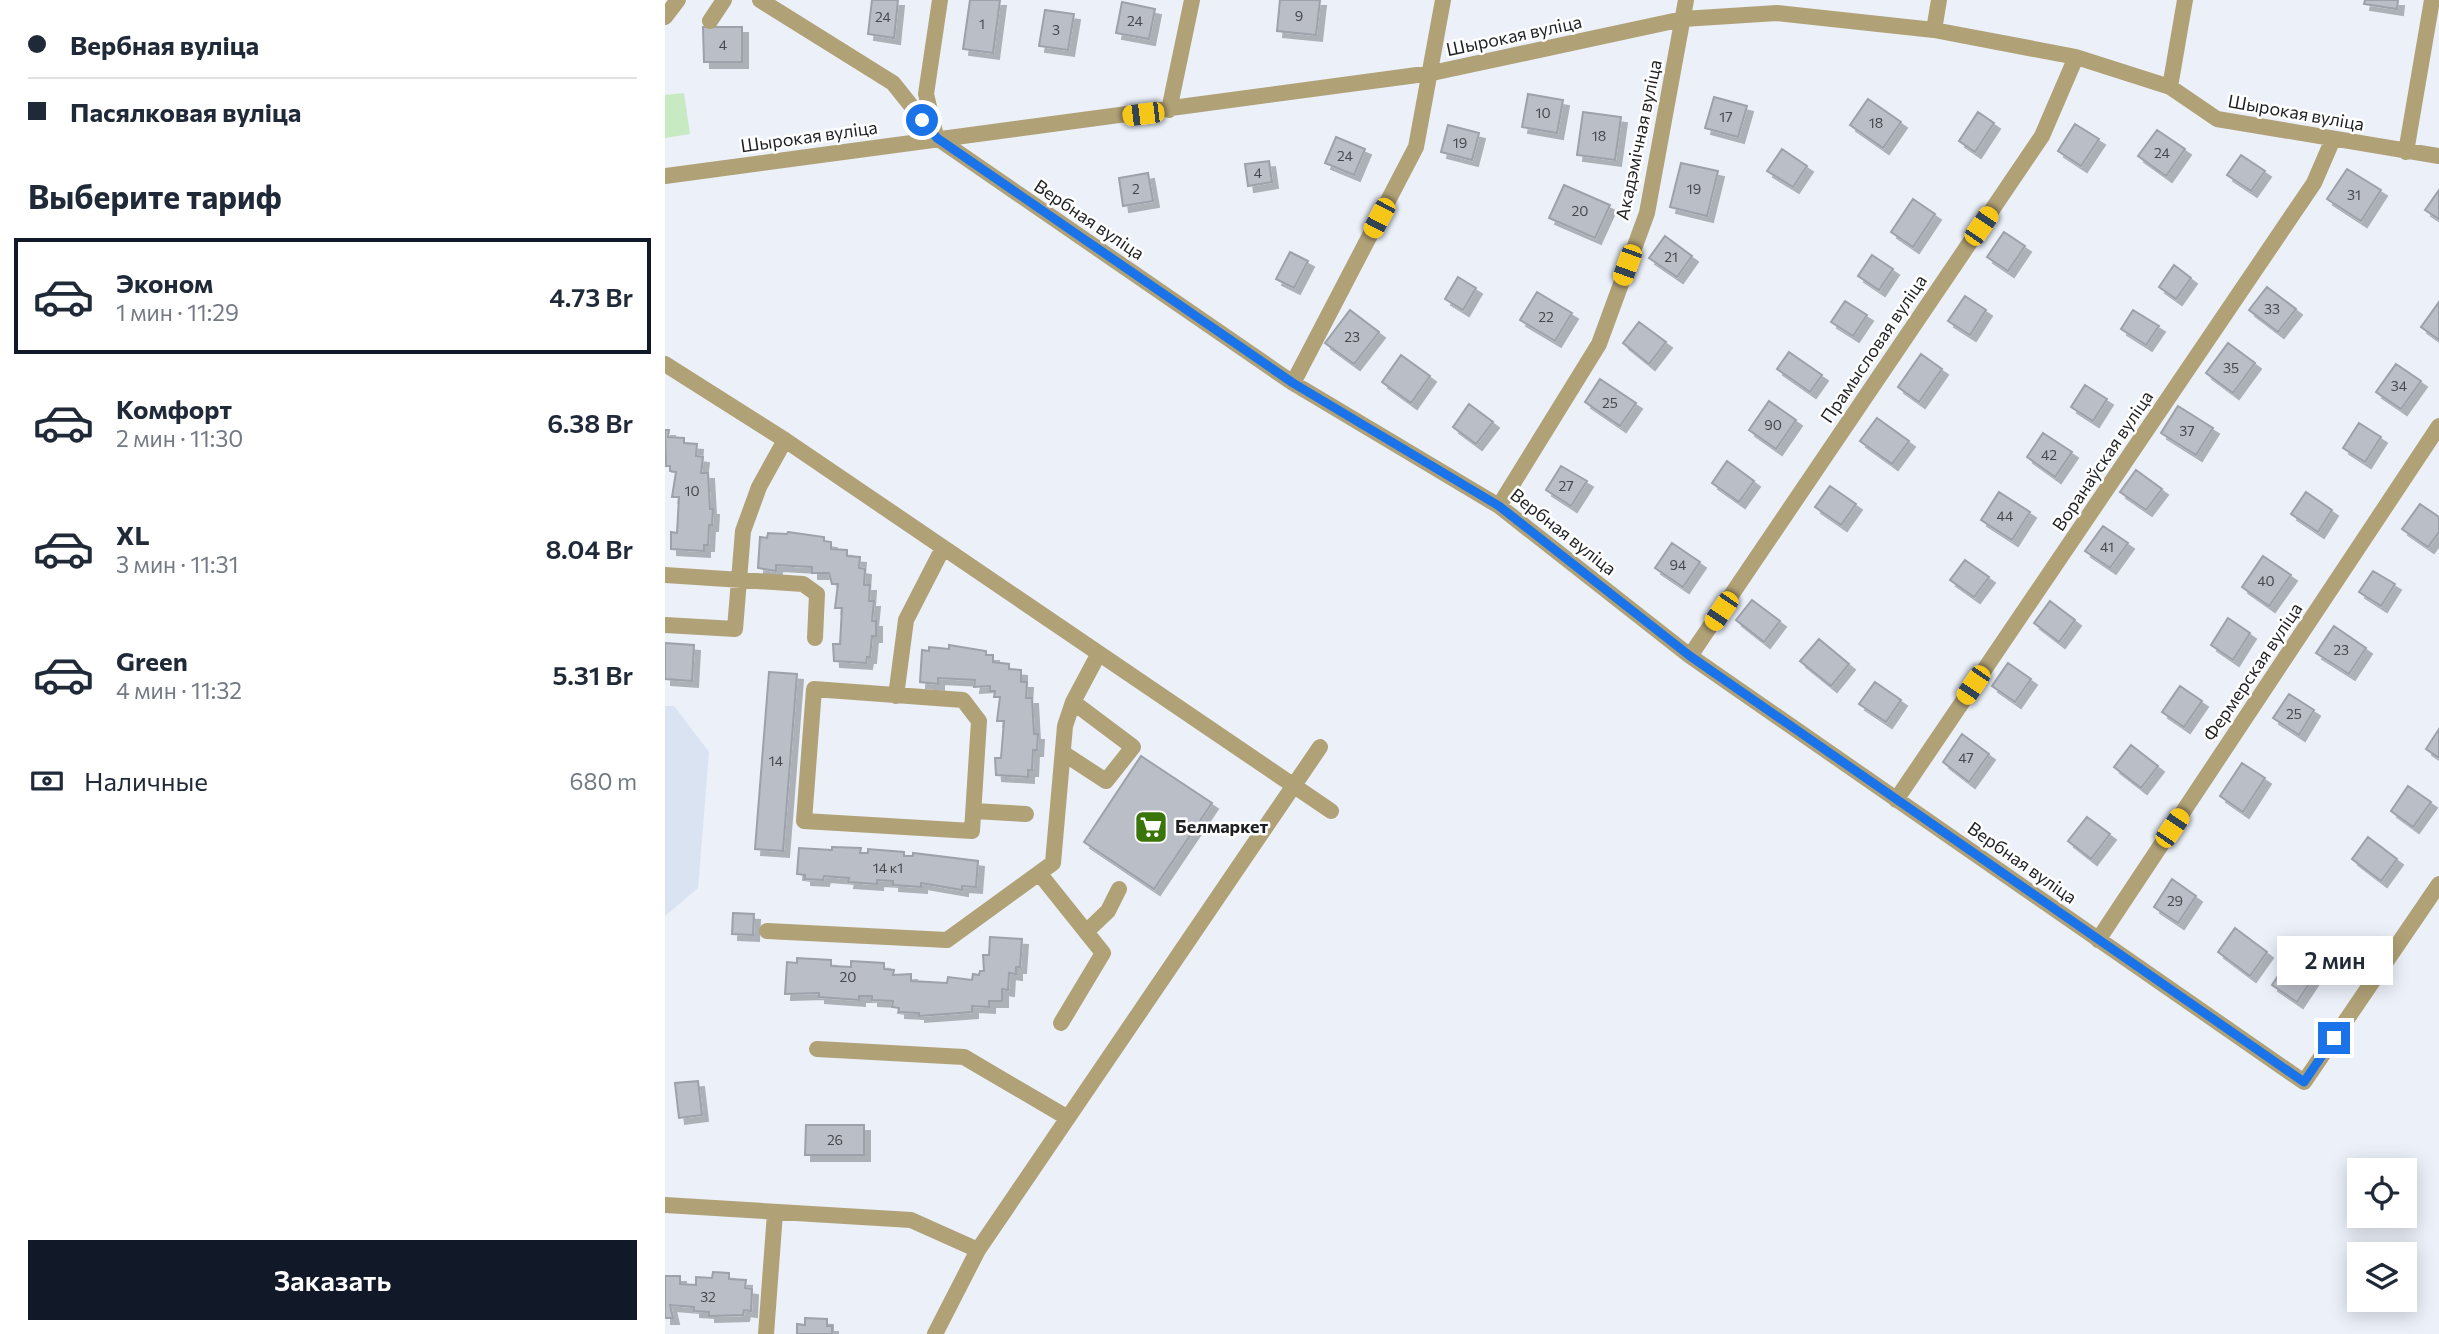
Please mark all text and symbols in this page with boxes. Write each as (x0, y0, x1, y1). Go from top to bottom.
house number: 9 (1295, 7, 1303, 24)
house number: 24 (875, 8, 892, 25)
street label: Шырокая вуліца (1444, 10, 1584, 60)
house number: 24 (1127, 12, 1144, 29)
house number: 1 (979, 15, 985, 32)
house number: 3 (1052, 21, 1060, 38)
text: Вербная вуліца (70, 29, 259, 60)
house number: 4 (719, 36, 728, 53)
street label: Акадэмічная вуліца (1610, 58, 1666, 222)
street label: Шырокая вуліца (2226, 89, 2366, 135)
text: Пасялковая вуліца (70, 96, 301, 127)
car (1121, 101, 1166, 127)
route start (906, 104, 938, 136)
house number: 10 (1535, 104, 1551, 121)
house number: 17 (1719, 108, 1733, 125)
house number: 18 (1869, 114, 1883, 131)
street label: Шырокая вуліца (739, 116, 879, 157)
house number: 18 (1592, 127, 1606, 144)
house number: 19 (1453, 134, 1467, 151)
house number: 24 (2154, 144, 2171, 161)
house number: 24 (1337, 147, 1354, 164)
house number: 4 (1254, 164, 1263, 181)
street label: Вербная вуліца (1030, 174, 1149, 264)
text: Выберите тариф (28, 176, 282, 216)
house number: 2 (1132, 180, 1140, 197)
house number: 19 (1687, 180, 1701, 197)
house number: 31 (2347, 186, 2361, 203)
car (1360, 195, 1399, 241)
house number: 20 (1572, 202, 1588, 219)
car (1961, 203, 2002, 249)
car (1610, 242, 1645, 288)
house number: 21 (1664, 248, 1678, 265)
icon: car (32, 265, 95, 328)
text: Эконом (116, 267, 213, 298)
street label: Прамысловая вуліца (1815, 270, 1931, 427)
text: 4.73 Br (549, 281, 633, 312)
text: 1 мин · 11:29 (116, 298, 239, 326)
house number: 33 (2264, 300, 2280, 317)
house number: 22 (1538, 308, 1554, 325)
house number: 23 (1344, 328, 1360, 345)
house number: 35 (2223, 359, 2239, 376)
house number: 34 (2391, 377, 2408, 394)
street label: Воранаўская вуліца (2047, 386, 2157, 535)
icon: car (32, 391, 95, 454)
text: Комфорт (116, 393, 232, 424)
house number: 25 (1602, 394, 1618, 411)
text: 6.38 Br (547, 407, 633, 438)
house number: 90 (1764, 416, 1782, 433)
house number: 37 (2179, 422, 2195, 439)
text: 2 мин · 11:30 (116, 424, 243, 452)
house number: 42 (2041, 446, 2057, 463)
house number: 27 (1558, 477, 1574, 494)
house number: 10 (684, 482, 700, 499)
street label: Вербная вуліца (1506, 483, 1621, 579)
house number: 44 (1997, 507, 2014, 524)
icon: car (32, 517, 95, 580)
text: XL (116, 519, 150, 550)
text: 8.04 Br (546, 533, 633, 564)
house number: 41 (2100, 538, 2114, 555)
text: 3 мин · 11:31 (116, 550, 238, 578)
house number: 94 (1670, 556, 1687, 573)
house number: 40 (2257, 572, 2275, 589)
car (1701, 588, 1742, 634)
street label: Фермерская вуліца (2198, 598, 2307, 745)
house number: 23 (2333, 641, 2349, 658)
icon: car (32, 643, 95, 706)
text: Green (116, 645, 188, 676)
text: 5.31 Br (552, 659, 633, 690)
car (1953, 662, 1994, 708)
text: 4 мин · 11:32 (116, 676, 242, 704)
house number: 25 (2286, 705, 2302, 722)
house number: 47 (1958, 749, 1974, 766)
house number: 14 (769, 752, 784, 769)
icon: cash (28, 762, 66, 800)
text: Наличные (84, 765, 208, 796)
text: 680 m (570, 767, 637, 795)
car (2152, 805, 2193, 851)
supermarket icon: Белмаркет (1132, 808, 1170, 846)
place label: Белмаркет (1175, 815, 1268, 837)
street label: Вербная вуліца (1964, 816, 2081, 908)
house number: 14 к1 (873, 859, 903, 876)
house number: 29 (2167, 892, 2183, 909)
callout: 2 мин (2276, 936, 2392, 986)
text: 2 мин (2305, 946, 2365, 974)
house number: 20 (840, 968, 856, 985)
route end (2318, 1022, 2350, 1054)
house number: 26 (827, 1131, 843, 1148)
map controls (2347, 1158, 2417, 1312)
button: locate (2347, 1158, 2417, 1228)
button: Заказать (28, 1240, 637, 1320)
button: layers (2347, 1242, 2417, 1312)
house number: 32 (700, 1288, 716, 1305)

